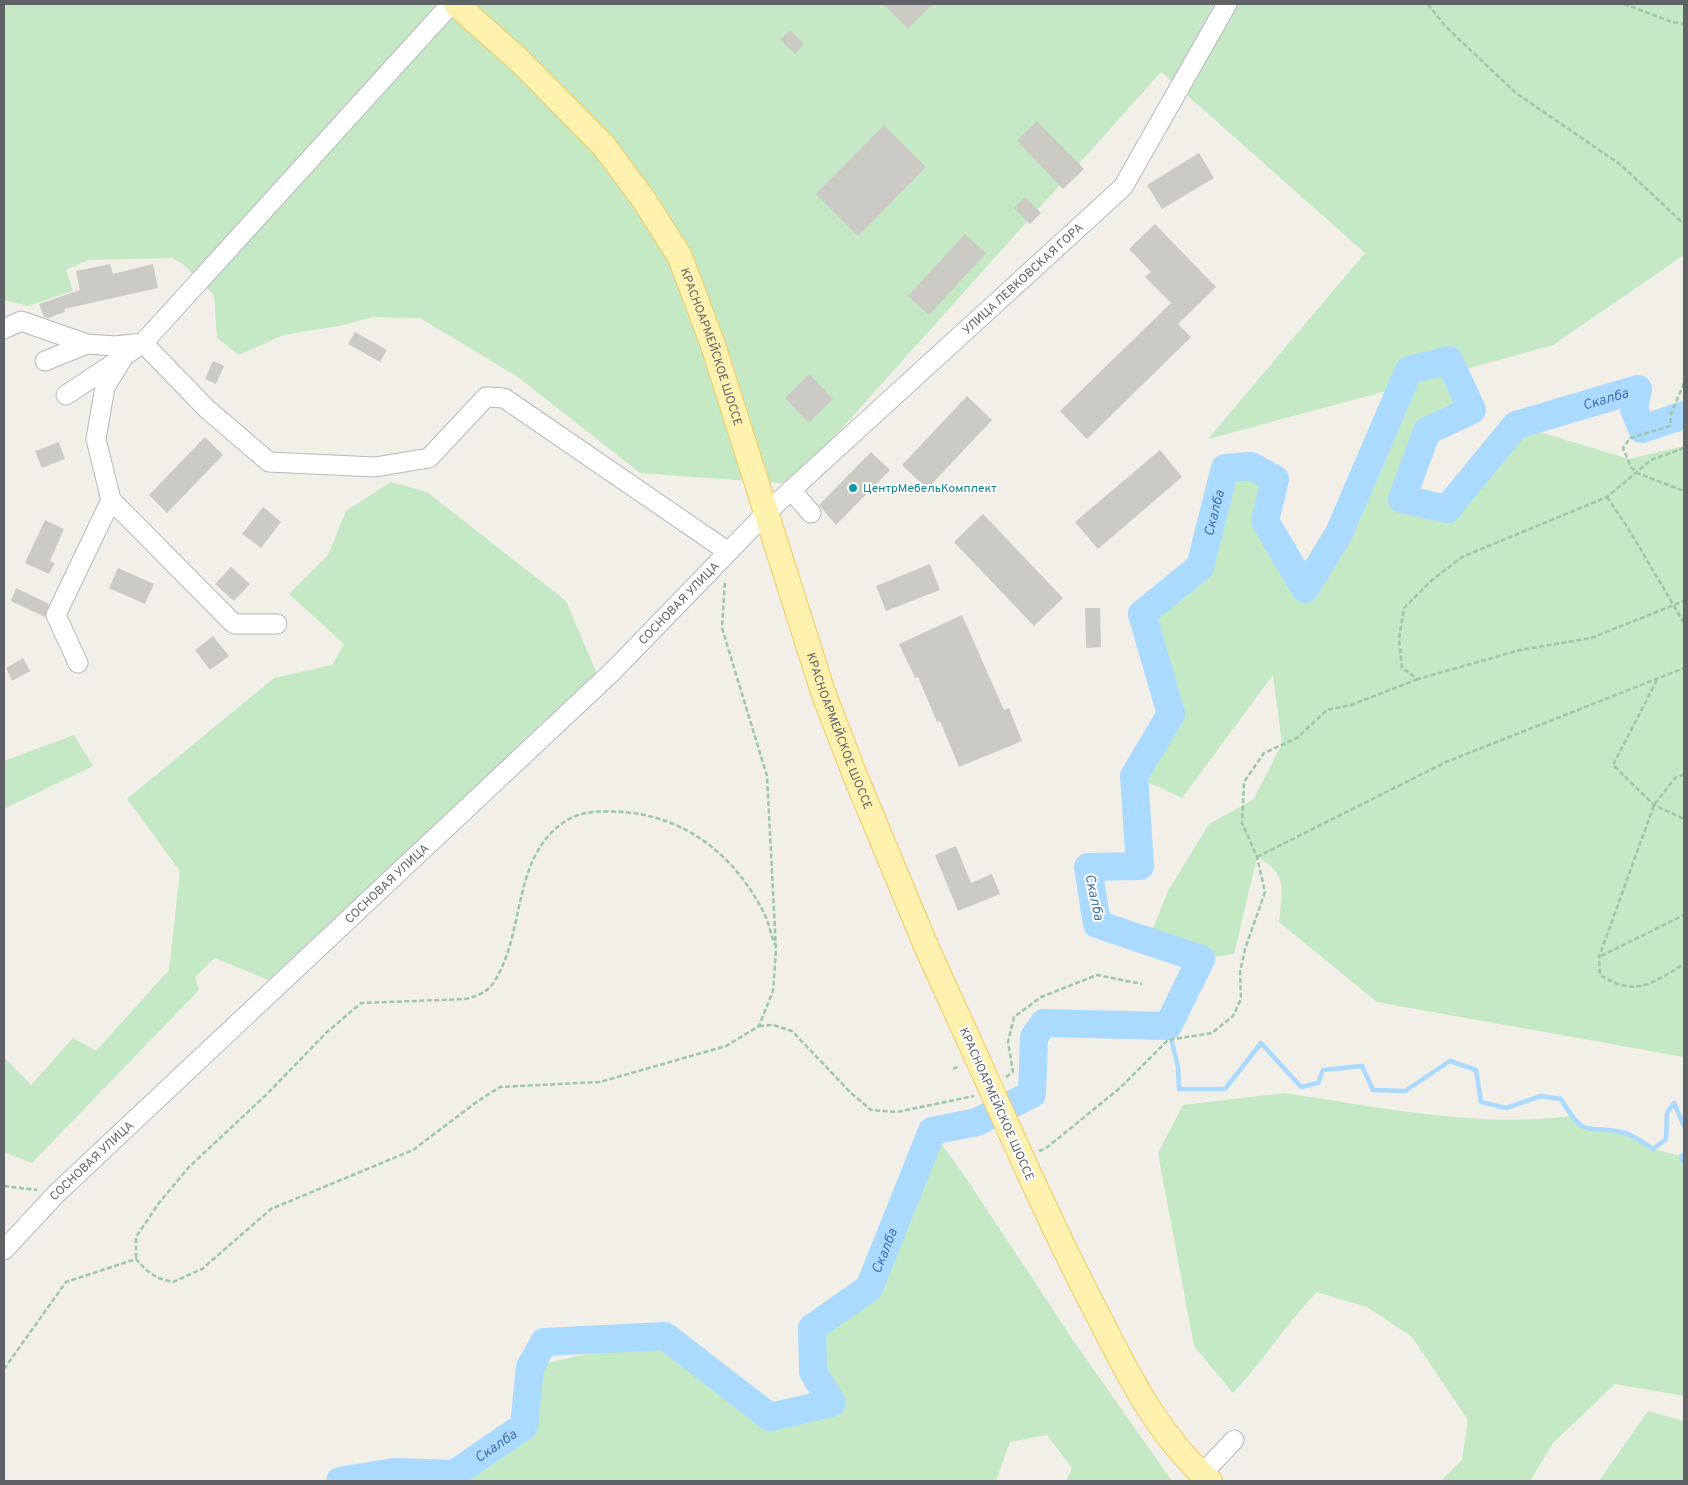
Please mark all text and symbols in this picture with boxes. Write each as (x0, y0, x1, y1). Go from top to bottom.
street label: УЛИЦА ЛЕВКОВСКАЯ ГОРА (959, 220, 1087, 339)
street label: КРАСНОАРМЕЙСКОЕ ШОССЕ (676, 266, 745, 428)
water label: Скалба (1581, 385, 1631, 415)
place label: ЦентрМебельКомплект (863, 481, 997, 497)
marker: ЦентрМебельКомплект (847, 482, 859, 494)
water label: Скалба (1201, 488, 1229, 538)
street label: СОСНОВАЯ УЛИЦА (636, 559, 723, 649)
street label: КРАСНОАРМЕЙСКОЕ ШОССЕ (802, 651, 875, 812)
street label: СОСНОВАЯ УЛИЦА (342, 841, 433, 928)
water label: Скалба (1080, 873, 1107, 923)
street label: КРАСНОАРМЕЙСКОЕ ШОССЕ (955, 1025, 1037, 1183)
street label: СОСНОВАЯ УЛИЦА (47, 1118, 138, 1205)
water label: Скалба (869, 1226, 902, 1276)
water label: Скалба (472, 1426, 521, 1467)

